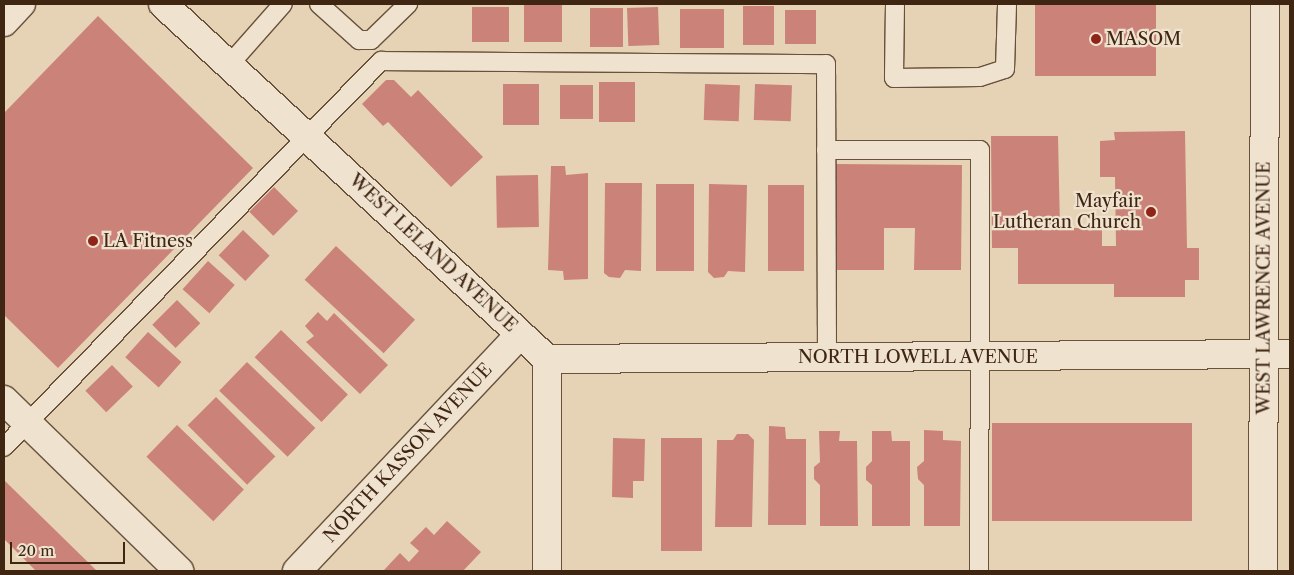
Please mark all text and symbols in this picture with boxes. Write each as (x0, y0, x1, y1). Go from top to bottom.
place label: MASOM (1106, 28, 1181, 50)
marker: MASOM (1090, 33, 1102, 45)
street label: WEST LAWRENCE AVENUE (1253, 161, 1275, 415)
street label: WEST LELAND AVENUE (344, 169, 522, 337)
place label: Mayfair Lutheran Church (993, 191, 1141, 233)
marker: Mayfair Lutheran Church (1145, 206, 1157, 218)
place label: LA Fitness (103, 230, 193, 252)
marker: LA Fitness (87, 235, 99, 247)
street label: NORTH LOWELL AVENUE (797, 346, 1039, 368)
street label: NORTH KASSON AVENUE (319, 359, 497, 547)
scale bar (12, 532, 128, 564)
text: 20 m (18, 541, 54, 560)

